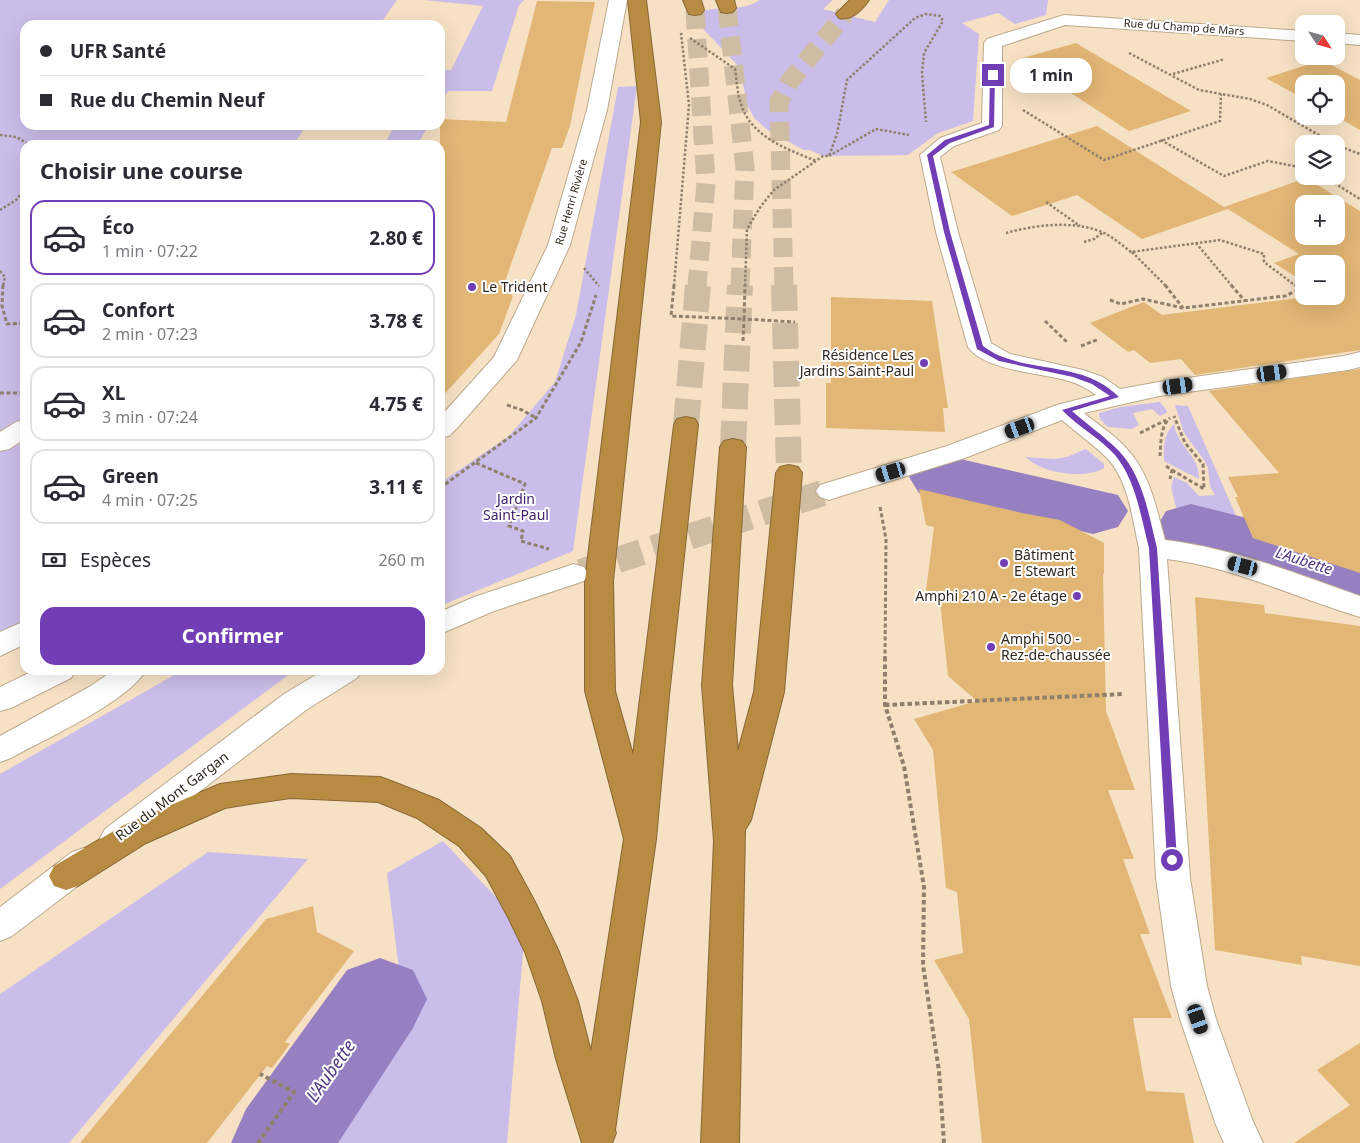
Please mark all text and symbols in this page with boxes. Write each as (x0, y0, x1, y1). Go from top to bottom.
street label: Rue du Champ de Mars (1123, 15, 1245, 38)
north arrow (1295, 15, 1345, 65)
map controls (1295, 15, 1345, 305)
text: UFR Santé (70, 38, 166, 64)
callout: 1 min (1010, 58, 1093, 92)
route end (982, 64, 1004, 86)
text: 1 min (1029, 64, 1073, 86)
button: locate (1295, 75, 1345, 125)
text: Rue du Chemin Neuf (70, 87, 264, 113)
button: layers (1295, 135, 1345, 185)
text: Choisir une course (40, 155, 243, 185)
street label: Rue Henri Rivière (551, 157, 590, 247)
button: + (1295, 195, 1345, 245)
text: Éco (102, 214, 134, 240)
icon: car (42, 215, 87, 260)
text: 2.80 € (369, 225, 423, 251)
text: 1 min · 07:22 (102, 240, 198, 262)
button: − (1295, 255, 1345, 305)
place label: Le Trident (482, 277, 548, 296)
marker: Le Trident (466, 281, 478, 293)
text: Confort (102, 297, 174, 323)
icon: car (42, 298, 87, 343)
text: 3.78 € (369, 308, 423, 334)
text: 2 min · 07:23 (102, 323, 198, 345)
place label: Résidence Les Jardins Saint-Paul (798, 345, 914, 380)
marker: Résidence Les Jardins Saint-Paul (918, 357, 930, 369)
car (1256, 363, 1287, 383)
car (1162, 376, 1193, 396)
text: XL (102, 380, 125, 406)
icon: car (42, 381, 87, 426)
text: 4.75 € (369, 391, 423, 417)
text: 3 min · 07:24 (102, 406, 198, 428)
car (1003, 416, 1036, 440)
car (874, 460, 907, 484)
text: Green (102, 463, 159, 489)
icon: car (42, 464, 87, 509)
text: 3.11 € (369, 474, 423, 500)
text: 4 min · 07:25 (102, 489, 198, 511)
park label: Jardin Saint-Paul (483, 489, 549, 524)
water label: L'Aubette (1273, 541, 1336, 579)
place label: Bâtiment E Stewart (1014, 545, 1075, 580)
icon: cash (40, 546, 68, 574)
text: Espèces (80, 547, 151, 573)
text: 260 m (378, 549, 425, 571)
car (1226, 555, 1259, 577)
marker: Bâtiment E Stewart (998, 557, 1010, 569)
place label: Amphi 210 A - 2e étage (915, 586, 1067, 605)
marker: Amphi 210 A - 2e étage (1071, 590, 1083, 602)
button: Confirmer (40, 607, 425, 665)
place label: Amphi 500 - Rez-de-chaussée (1001, 629, 1111, 664)
marker: Amphi 500 - Rez-de-chaussée (985, 641, 997, 653)
street label: Rue du Mont Gargan (111, 747, 232, 844)
route start (1161, 849, 1183, 871)
car (1186, 1002, 1209, 1036)
water label: L'Aubette (300, 1035, 360, 1106)

